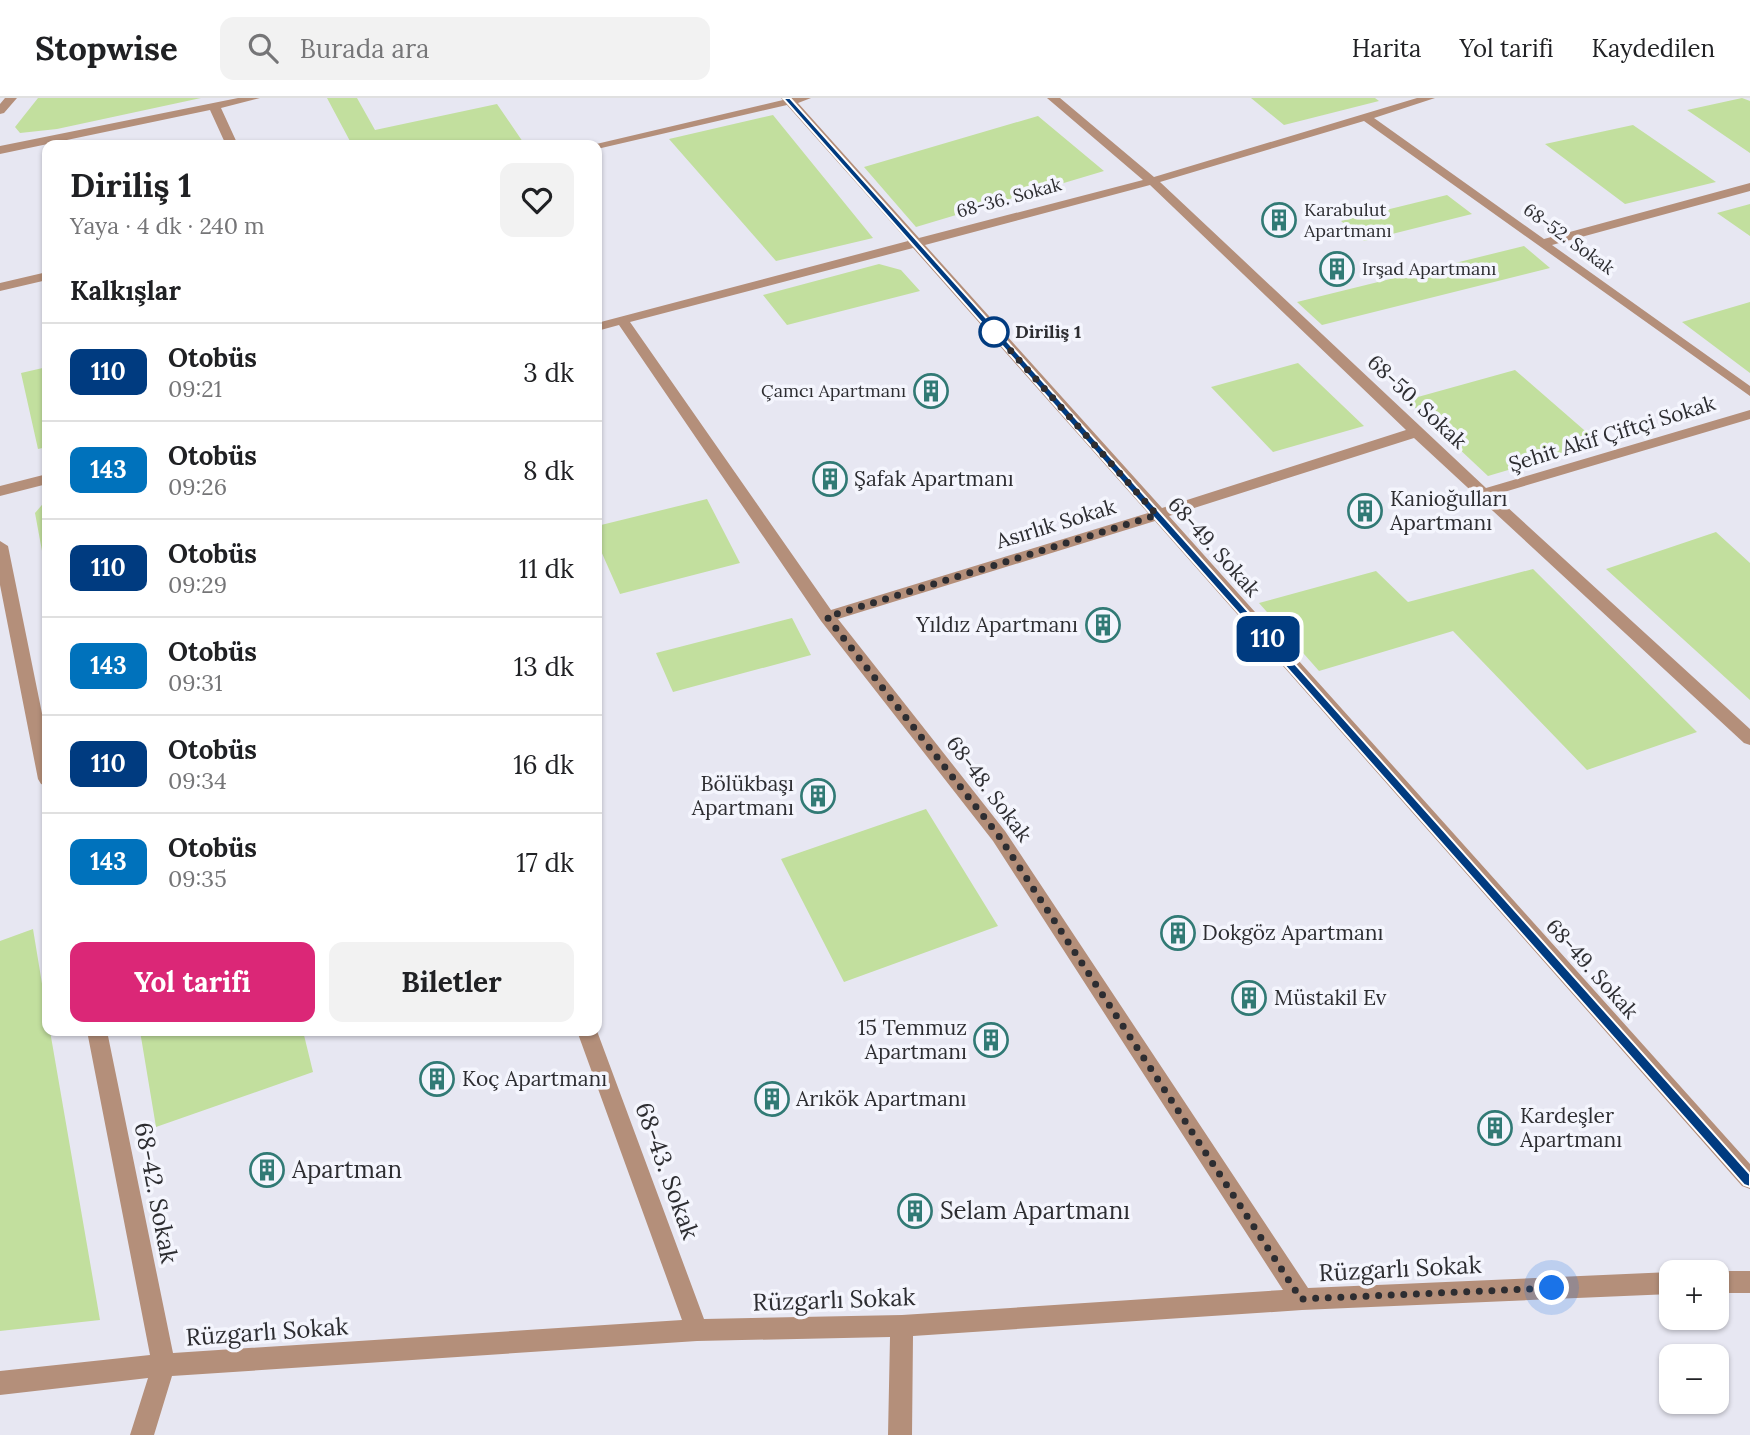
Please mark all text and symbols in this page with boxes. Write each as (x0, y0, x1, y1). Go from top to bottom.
search box (220, 17, 710, 80)
text: Stopwise (35, 27, 178, 69)
icon: search (244, 29, 282, 67)
text: Burada ara (300, 32, 429, 65)
text: Harita (1352, 33, 1421, 64)
text: Yol tarifi (1459, 33, 1554, 64)
text: Kaydedilen (1592, 33, 1715, 64)
button: heart (500, 163, 574, 237)
text: Diriliş 1 (70, 164, 192, 206)
street label: 68-36. Sokak (954, 172, 1064, 223)
place label: Karabulut Apartmanı (1303, 198, 1392, 242)
street label: 68-52. Sokak (1519, 198, 1620, 280)
building icon: Karabulut Apartmanı (1260, 201, 1298, 239)
text: Yaya · 4 dk · 240 m (70, 211, 265, 240)
building icon: Irşad Apartmanı (1318, 250, 1356, 288)
place label: Irşad Apartmanı (1362, 257, 1496, 280)
text: Kalkışlar (70, 274, 181, 307)
marker: Diriliş 1 (979, 317, 1009, 347)
place label: Diriliş 1 (1015, 320, 1081, 343)
text: Otobüs (168, 341, 257, 374)
street label: 68-50. Sokak (1362, 349, 1473, 455)
text: 110 (91, 356, 126, 387)
text: 3 dk (523, 356, 574, 389)
building icon: Çamcı Apartmanı (912, 372, 950, 410)
text: 09:21 (168, 374, 222, 403)
place label: Çamcı Apartmanı (761, 379, 906, 402)
street label: Şehit Akif Çiftçi Sokak (1505, 389, 1719, 478)
text: Otobüs (168, 439, 257, 472)
text: 143 (90, 454, 127, 485)
text: 8 dk (523, 454, 574, 487)
building icon: Şafak Apartmanı (811, 460, 849, 498)
place label: Şafak Apartmanı (854, 465, 1014, 492)
text: 09:26 (168, 472, 227, 501)
place label: Kanioğulları Apartmanı (1389, 485, 1508, 536)
street label: 68-49. Sokak (1162, 491, 1267, 603)
street label: Asırlık Sokak (992, 492, 1120, 555)
building icon: Kanioğulları Apartmanı (1346, 492, 1384, 530)
text: Otobüs (168, 537, 257, 570)
text: 110 (91, 552, 126, 583)
text: 11 dk (519, 552, 574, 585)
text: 09:29 (168, 570, 227, 599)
building icon: Yıldız Apartmanı (1084, 606, 1122, 644)
place label: Yıldız Apartmanı (915, 611, 1078, 638)
line badge: 110 (1228, 616, 1308, 662)
text: 110 (1251, 623, 1285, 654)
text: Otobüs (168, 635, 257, 668)
text: 143 (90, 650, 127, 681)
text: 13 dk (514, 650, 574, 683)
text: 09:31 (168, 668, 223, 697)
street label: 68-48. Sokak (941, 730, 1038, 848)
text: Otobüs (168, 733, 257, 766)
text: 110 (91, 748, 126, 779)
text: 16 dk (513, 748, 574, 781)
text: 09:34 (168, 766, 227, 795)
place label: Bölükbaşı Apartmanı (691, 770, 794, 821)
building icon: Bölükbaşı Apartmanı (799, 777, 837, 815)
text: Otobüs (168, 831, 257, 864)
text: 143 (90, 846, 127, 877)
text: 17 dk (516, 846, 574, 879)
text: 09:35 (168, 864, 227, 893)
street label: 68-49. Sokak (1540, 913, 1645, 1025)
building icon: Dokgöz Apartmanı (1159, 914, 1197, 952)
place label: Dokgöz Apartmanı (1202, 919, 1383, 946)
button: Yol tarifi (70, 942, 315, 1022)
button: Biletler (329, 942, 574, 1022)
building icon: Müstakil Ev (1230, 979, 1268, 1017)
place label: Müstakil Ev (1274, 984, 1387, 1011)
place label: 15 Temmuz Apartmanı (858, 1014, 967, 1065)
building icon: 15 Temmuz Apartmanı (972, 1021, 1010, 1059)
building icon: Koç Apartmanı (418, 1060, 456, 1098)
place label: Koç Apartmanı (462, 1065, 607, 1092)
building icon: Arıkök Apartmanı (753, 1080, 791, 1118)
place label: Arıkök Apartmanı (795, 1085, 967, 1112)
street label: 68-43. Sokak (628, 1098, 707, 1244)
place label: Kardeşler Apartmanı (1519, 1102, 1622, 1153)
building icon: Kardeşler Apartmanı (1476, 1109, 1514, 1147)
street label: 68-42. Sokak (128, 1120, 185, 1266)
building icon: Apartman (248, 1151, 286, 1189)
place label: Apartman (291, 1154, 402, 1185)
building icon: Selam Apartmanı (896, 1192, 934, 1230)
place label: Selam Apartmanı (940, 1195, 1130, 1226)
street label: Rüzgarlı Sokak (1318, 1249, 1482, 1288)
map controls (1659, 1260, 1729, 1414)
button: + (1659, 1260, 1729, 1330)
your location (1534, 1270, 1569, 1305)
street label: Rüzgarlı Sokak (752, 1281, 916, 1318)
street label: Rüzgarlı Sokak (185, 1310, 349, 1353)
button: − (1659, 1344, 1729, 1414)

